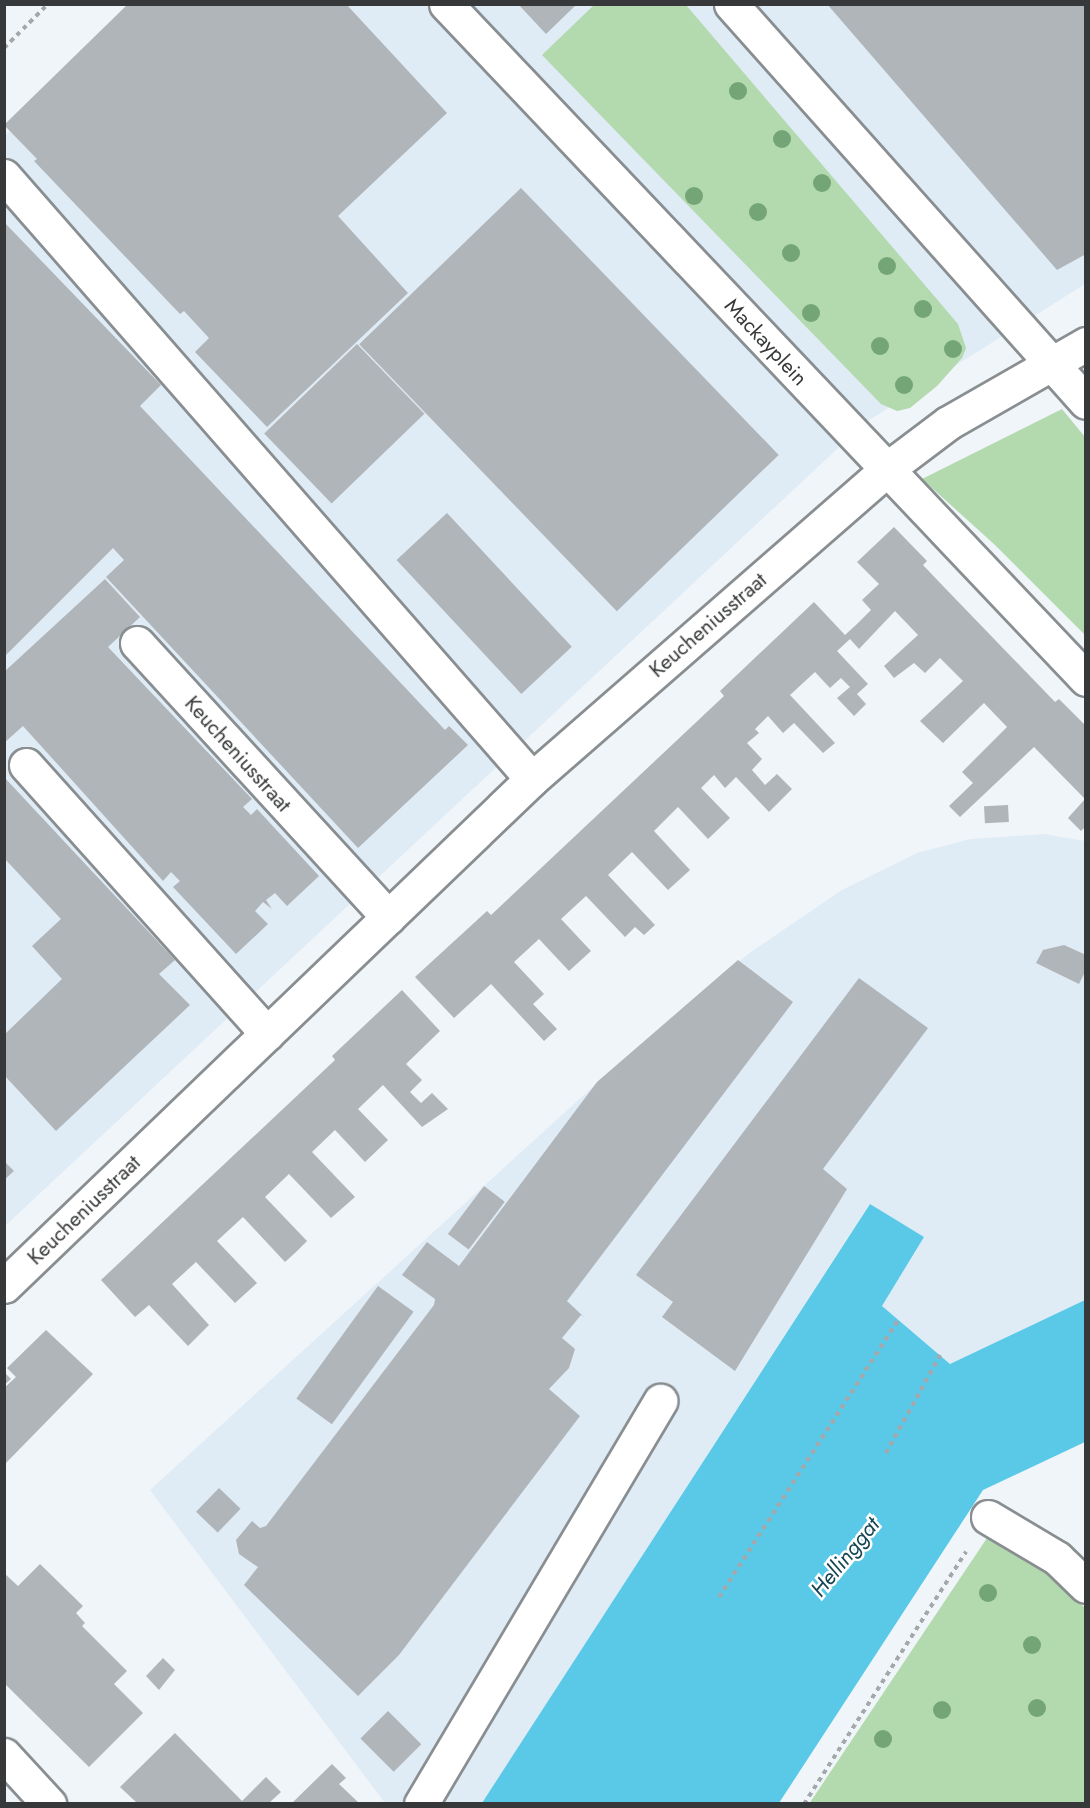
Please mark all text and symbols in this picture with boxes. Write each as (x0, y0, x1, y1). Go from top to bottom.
street label: Mackayplein (719, 293, 813, 391)
street label: Keucheniusstraat (644, 567, 772, 683)
street label: Keucheniusstraat (179, 691, 297, 817)
street label: Keucheniusstraat (22, 1150, 146, 1270)
water label: Hellinggat (805, 1512, 885, 1602)

